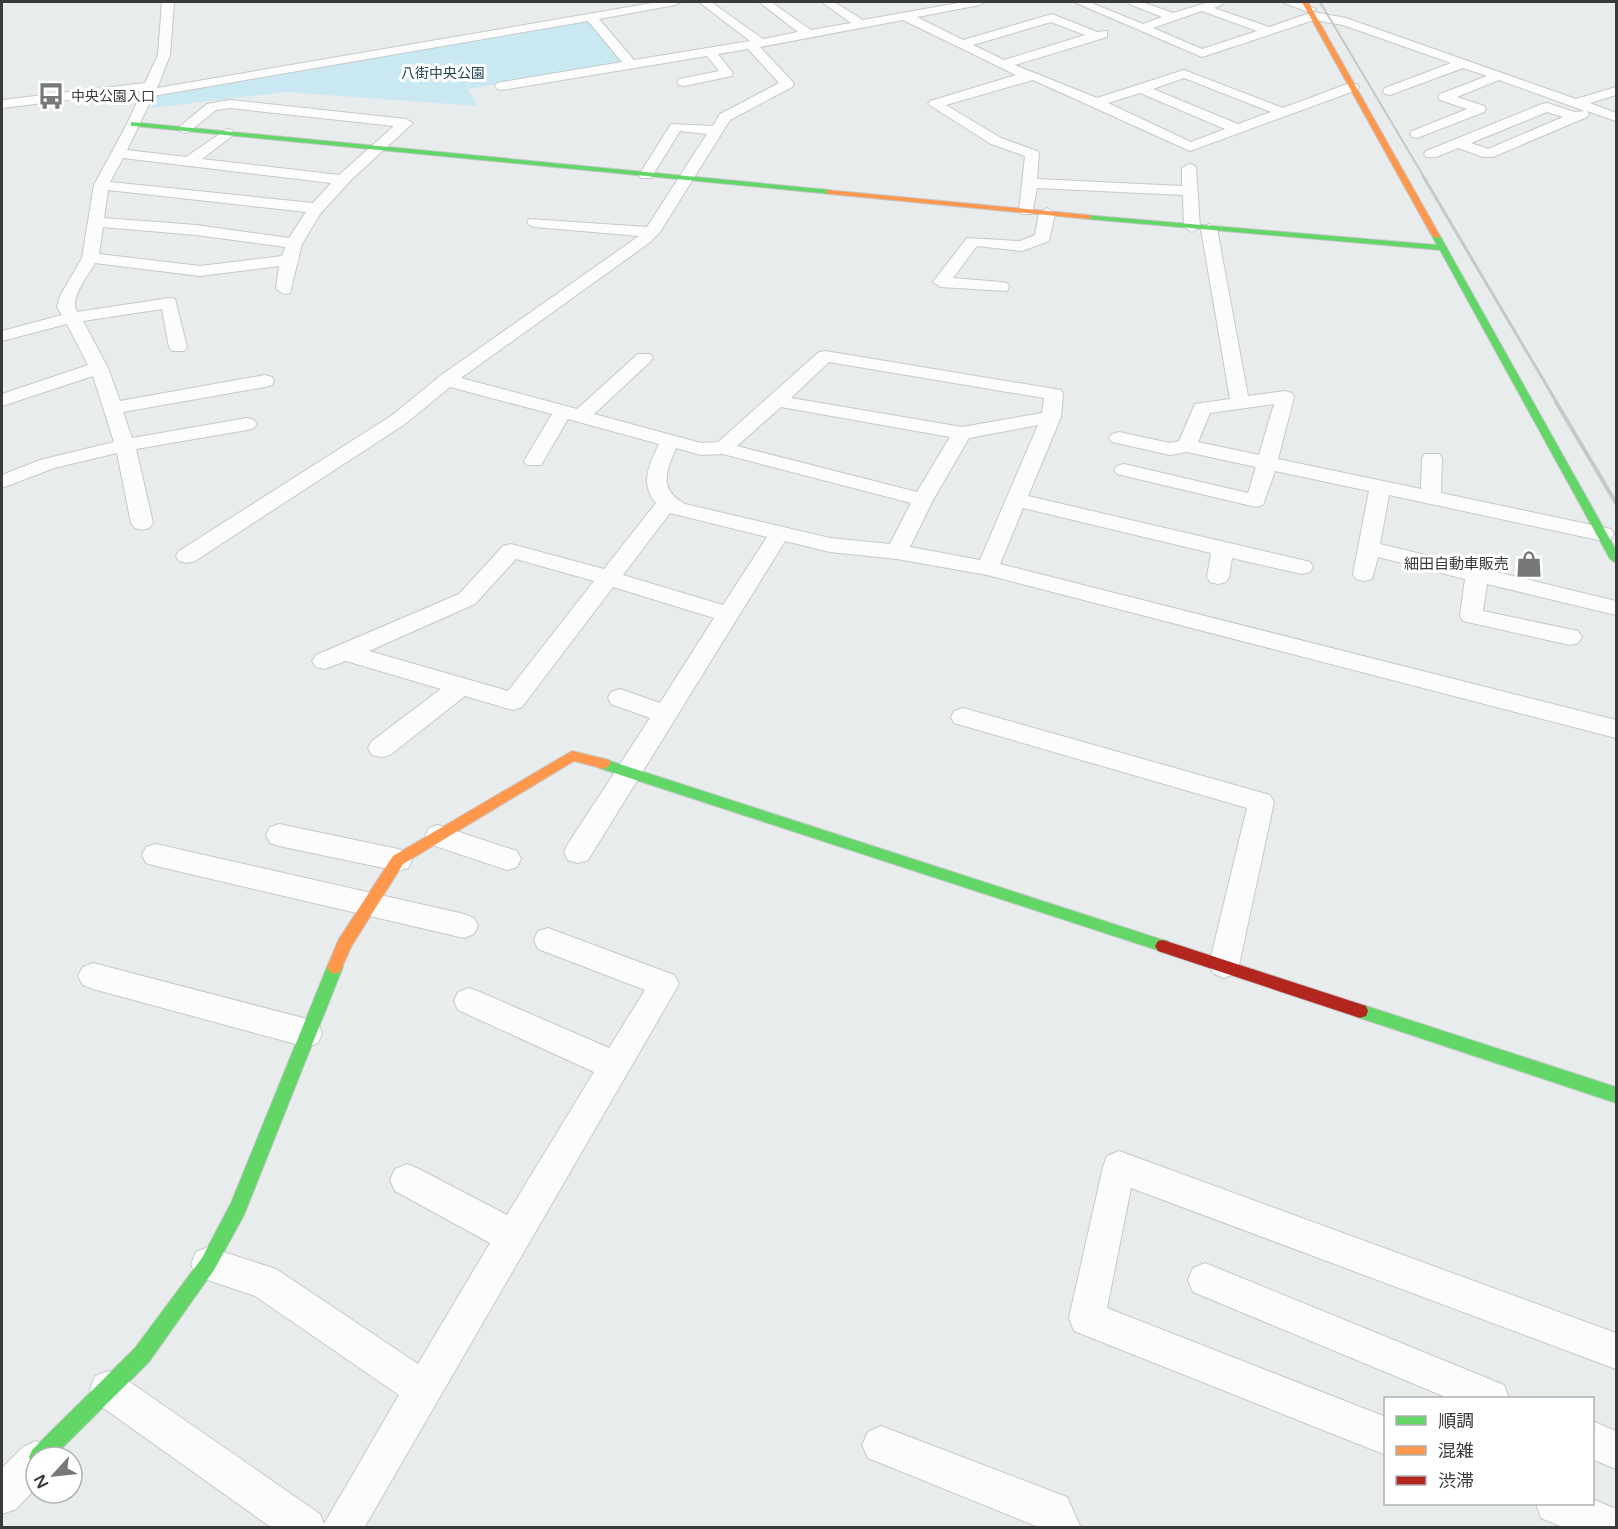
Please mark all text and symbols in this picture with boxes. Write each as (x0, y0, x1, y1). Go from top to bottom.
park label: 八街中央公園 (401, 65, 485, 82)
bus stop icon: 中央公園入口 (36, 81, 66, 111)
place label: 中央公園入口 (71, 88, 155, 105)
shop icon: 細田自動車販売 (1514, 549, 1544, 579)
place label: 細田自動車販売 (1404, 555, 1509, 573)
legend (1384, 1397, 1594, 1505)
text: 順調 (1438, 1410, 1474, 1432)
text: 混雑 (1438, 1440, 1474, 1462)
north arrow (24, 1445, 84, 1505)
text: 渋滞 (1438, 1470, 1474, 1492)
text: N (30, 1471, 53, 1492)

